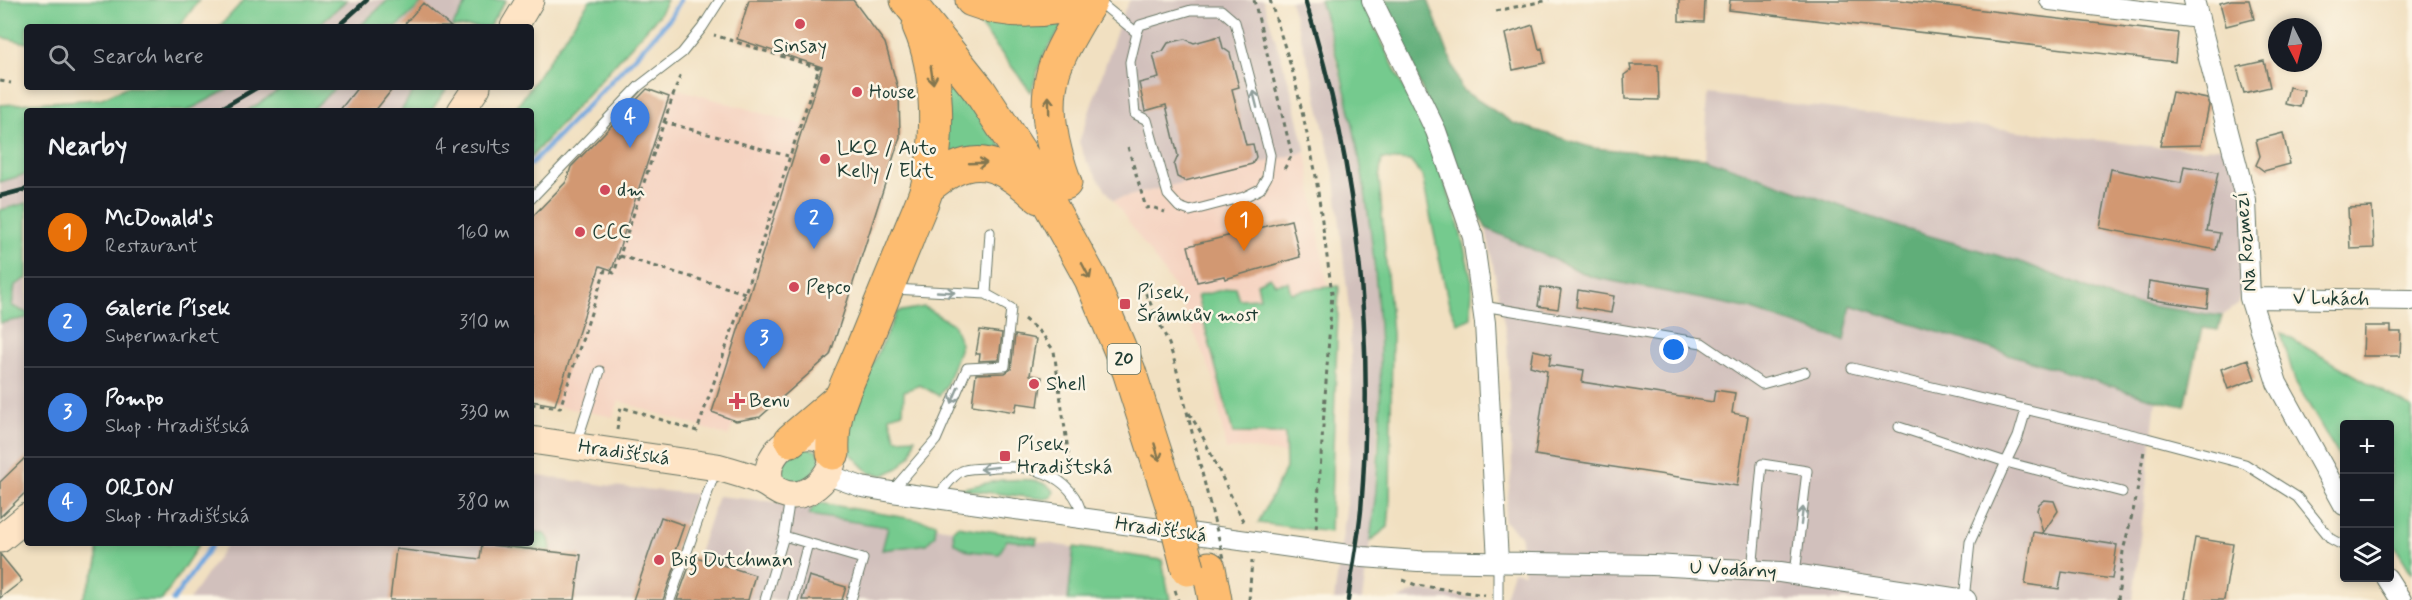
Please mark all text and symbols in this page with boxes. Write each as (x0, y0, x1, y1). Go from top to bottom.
marker: Sinsay (793, 17, 807, 31)
north arrow (2268, 18, 2322, 72)
search box (24, 24, 534, 90)
place label: Sinsay (773, 33, 827, 60)
icon: search (45, 41, 78, 74)
text: Search here (93, 43, 204, 71)
one-way arrow (927, 64, 938, 84)
place label: House (869, 79, 916, 106)
marker: House (850, 85, 864, 99)
one-way arrow (1249, 89, 1261, 108)
one-way arrow (1043, 96, 1055, 116)
pin: 4 (610, 98, 650, 148)
text: Nearby (48, 130, 127, 164)
text: 4 results (435, 134, 510, 161)
place label: LKQ / Auto Kelly / Elit (837, 135, 937, 185)
marker: LKQ / Auto Kelly / Elit (818, 152, 832, 166)
one-way arrow (968, 158, 988, 169)
place label: dm (617, 177, 645, 204)
marker: dm (598, 183, 612, 197)
street label: Na Rozmezí (2228, 191, 2264, 293)
pin: 2 (794, 200, 834, 249)
pin: 1 (1224, 202, 1264, 251)
text: McDonald's (105, 205, 213, 233)
text: 1 (63, 219, 72, 246)
text: 160 m (457, 219, 510, 246)
place label: CCC (592, 219, 631, 246)
marker: CCC (573, 225, 587, 239)
text: Restaurant (105, 233, 198, 260)
one-way arrow (1081, 261, 1092, 279)
place label: Pepco (806, 274, 851, 301)
place label: Písek, Šrámkův most (1137, 279, 1259, 329)
marker: Pepco (787, 280, 801, 294)
street label: V Lukách (2292, 285, 2370, 313)
one-way arrow (935, 286, 955, 297)
text: Galerie Písek (105, 295, 230, 323)
marker: Písek, Šrámkův most (1118, 297, 1132, 311)
text: 2 (63, 309, 72, 336)
text: 310 m (459, 309, 510, 336)
pin: 3 (744, 320, 783, 369)
text: Supermarket (105, 323, 219, 350)
your location (1659, 335, 1688, 364)
road number: 20 (1108, 344, 1140, 374)
place label: Shell (1046, 371, 1086, 398)
marker: Shell (1027, 377, 1041, 391)
text: Pompo (105, 385, 164, 413)
one-way arrow (949, 386, 961, 404)
place label: Benu (749, 388, 790, 415)
marker: Benu (730, 394, 744, 408)
text: 3 (63, 399, 72, 426)
text: 330 m (459, 399, 510, 426)
text: Shop · Hradišťská (105, 413, 250, 440)
map controls (2340, 420, 2394, 582)
button: + (2340, 420, 2394, 474)
place label: Písek, Hradištská (1017, 431, 1112, 481)
street label: Hradišťská (576, 433, 672, 473)
one-way arrow (1152, 442, 1163, 461)
marker: Písek, Hradištská (998, 449, 1012, 463)
one-way arrow (979, 462, 999, 473)
button: − (2340, 474, 2394, 528)
text: ORION (105, 475, 174, 503)
text: 4 (62, 489, 73, 516)
text: 380 m (457, 489, 510, 516)
text: Shop · Hradišťská (105, 503, 250, 530)
one-way arrow (1796, 506, 1807, 526)
street label: Hradišťská (1113, 510, 1209, 550)
button: layers (2340, 528, 2394, 582)
place label: Big Dutchman (671, 547, 793, 576)
marker: Big Dutchman (652, 553, 666, 567)
street label: U Vodárny (1689, 554, 1777, 586)

